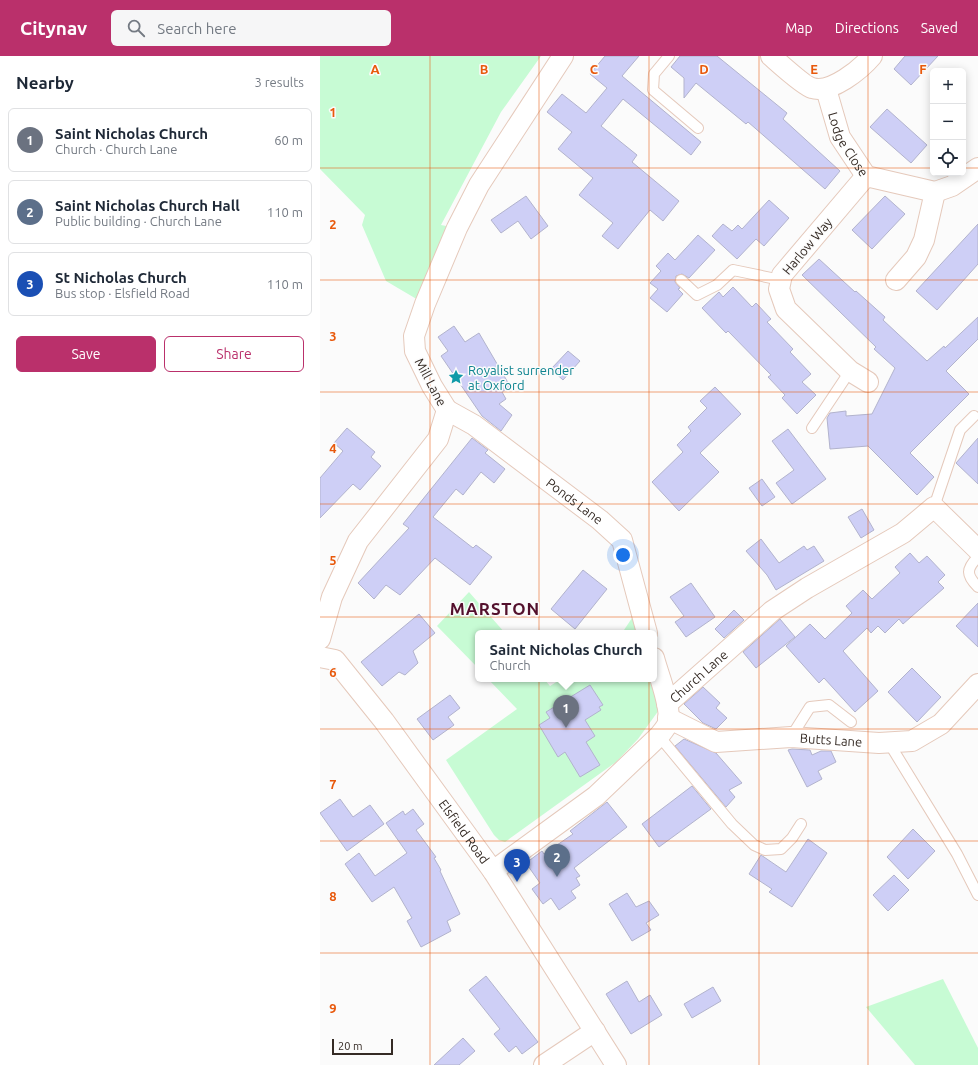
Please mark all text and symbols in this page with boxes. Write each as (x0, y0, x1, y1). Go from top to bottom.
search box (111, 10, 391, 46)
text: Citynav (20, 17, 87, 39)
icon: search (125, 17, 147, 39)
text: Search here (157, 20, 237, 37)
text: Map (785, 20, 813, 36)
text: Directions (835, 20, 899, 36)
text: Saved (921, 20, 958, 36)
text: A (370, 62, 380, 76)
text: B (480, 62, 489, 76)
text: C (590, 62, 599, 76)
text: D (699, 62, 709, 76)
text: E (810, 62, 818, 76)
text: F (919, 62, 927, 76)
map controls (930, 68, 966, 176)
button: + (930, 68, 966, 104)
text: Nearby (16, 73, 74, 92)
text: 3 results (254, 75, 304, 89)
button: − (930, 104, 966, 140)
text: 1 (329, 105, 337, 119)
street label: Lodge Close (826, 110, 871, 179)
text: Saint Nicholas Church (55, 125, 208, 142)
text: 1 (26, 133, 34, 147)
text: 60 m (274, 133, 303, 147)
button: locate (930, 140, 966, 176)
text: Church · Church Lane (55, 142, 177, 156)
text: Saint Nicholas Church Hall (55, 197, 240, 214)
text: 2 (26, 205, 34, 219)
text: 110 m (267, 205, 303, 219)
text: Public building · Church Lane (55, 214, 222, 228)
street label: Harlow Way (779, 215, 835, 277)
text: 2 (329, 217, 337, 231)
text: St Nicholas Church (55, 269, 187, 286)
text: 3 (26, 277, 34, 291)
text: 110 m (267, 277, 303, 291)
text: Bus stop · Elsfield Road (55, 286, 190, 300)
text: 3 (329, 329, 337, 343)
button: Save (16, 336, 156, 372)
button: Share (164, 336, 304, 372)
street label: Mill Lane (413, 356, 449, 408)
place label: Royalist surrender at Oxford (468, 363, 574, 392)
place icon: Royalist surrender at Oxford (447, 368, 465, 386)
text: 4 (329, 441, 337, 455)
street label: Ponds Lane (544, 475, 606, 527)
your location (613, 545, 633, 565)
text: 5 (329, 553, 337, 567)
district label: MARSTON (450, 599, 540, 618)
popup (475, 630, 657, 682)
text: Saint Nicholas Church (489, 641, 643, 658)
street label: Church Lane (667, 647, 730, 705)
text: Church (489, 658, 531, 672)
text: 6 (329, 665, 337, 679)
pin: 1 (553, 695, 579, 728)
street label: Butts Lane (799, 731, 863, 749)
text: 7 (329, 777, 337, 791)
street label: Elsfield Road (436, 797, 492, 866)
pin: 2 (544, 844, 570, 877)
pin: 3 (504, 849, 530, 882)
text: 8 (329, 889, 337, 903)
text: 9 (329, 1001, 337, 1015)
scale bar (332, 1037, 393, 1056)
text: 20 m (338, 1040, 362, 1052)

